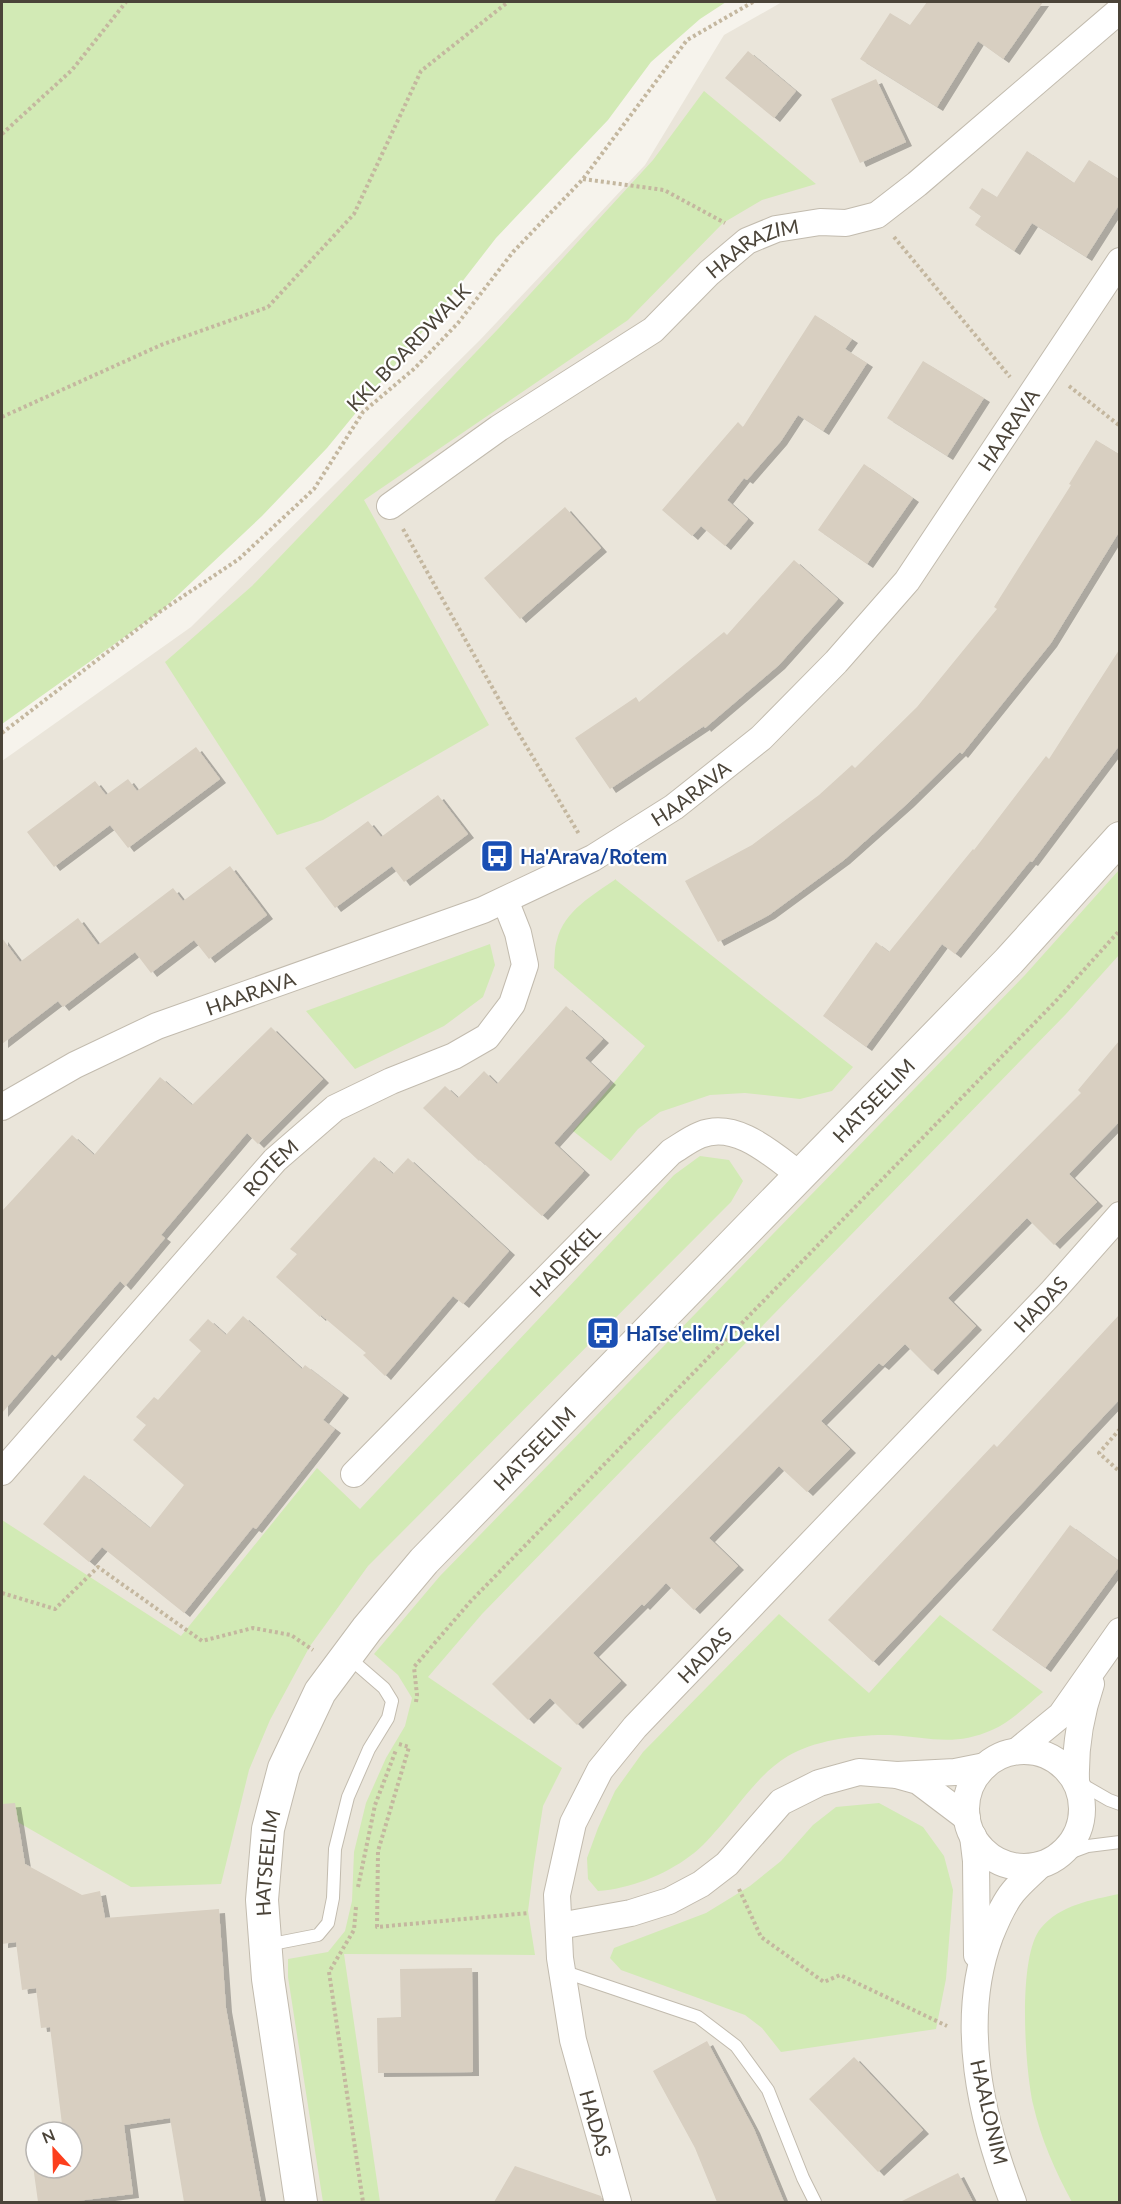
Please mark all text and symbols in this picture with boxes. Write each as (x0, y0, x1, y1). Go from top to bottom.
street label: HAARAZIM (701, 214, 800, 283)
street label: KKL BOARDWALK (341, 278, 475, 416)
street label: HAARAVA (972, 384, 1044, 475)
street label: HAARAVA (646, 755, 735, 831)
bus stop icon: Ha'Arava/Rotem (479, 838, 515, 874)
place label: Ha'Arava/Rotem (520, 844, 667, 868)
street label: HAARAVA (202, 966, 299, 1020)
street label: HATSEELIM (827, 1053, 919, 1147)
street label: ROTEM (237, 1134, 303, 1201)
street label: HADEKEL (524, 1219, 605, 1301)
street label: HADAS (1008, 1271, 1073, 1337)
bus stop icon: HaTse'elim/Dekel (585, 1315, 621, 1351)
place label: HaTse'elim/Dekel (626, 1321, 780, 1345)
street label: HATSEELIM (488, 1401, 580, 1495)
street label: HADAS (672, 1622, 736, 1688)
street label: HATSEELIM (250, 1807, 285, 1917)
street label: HAALONIM (966, 2057, 1014, 2167)
street label: HADAS (575, 2087, 617, 2159)
north arrow (24, 2120, 84, 2180)
text: N (39, 2125, 57, 2147)

